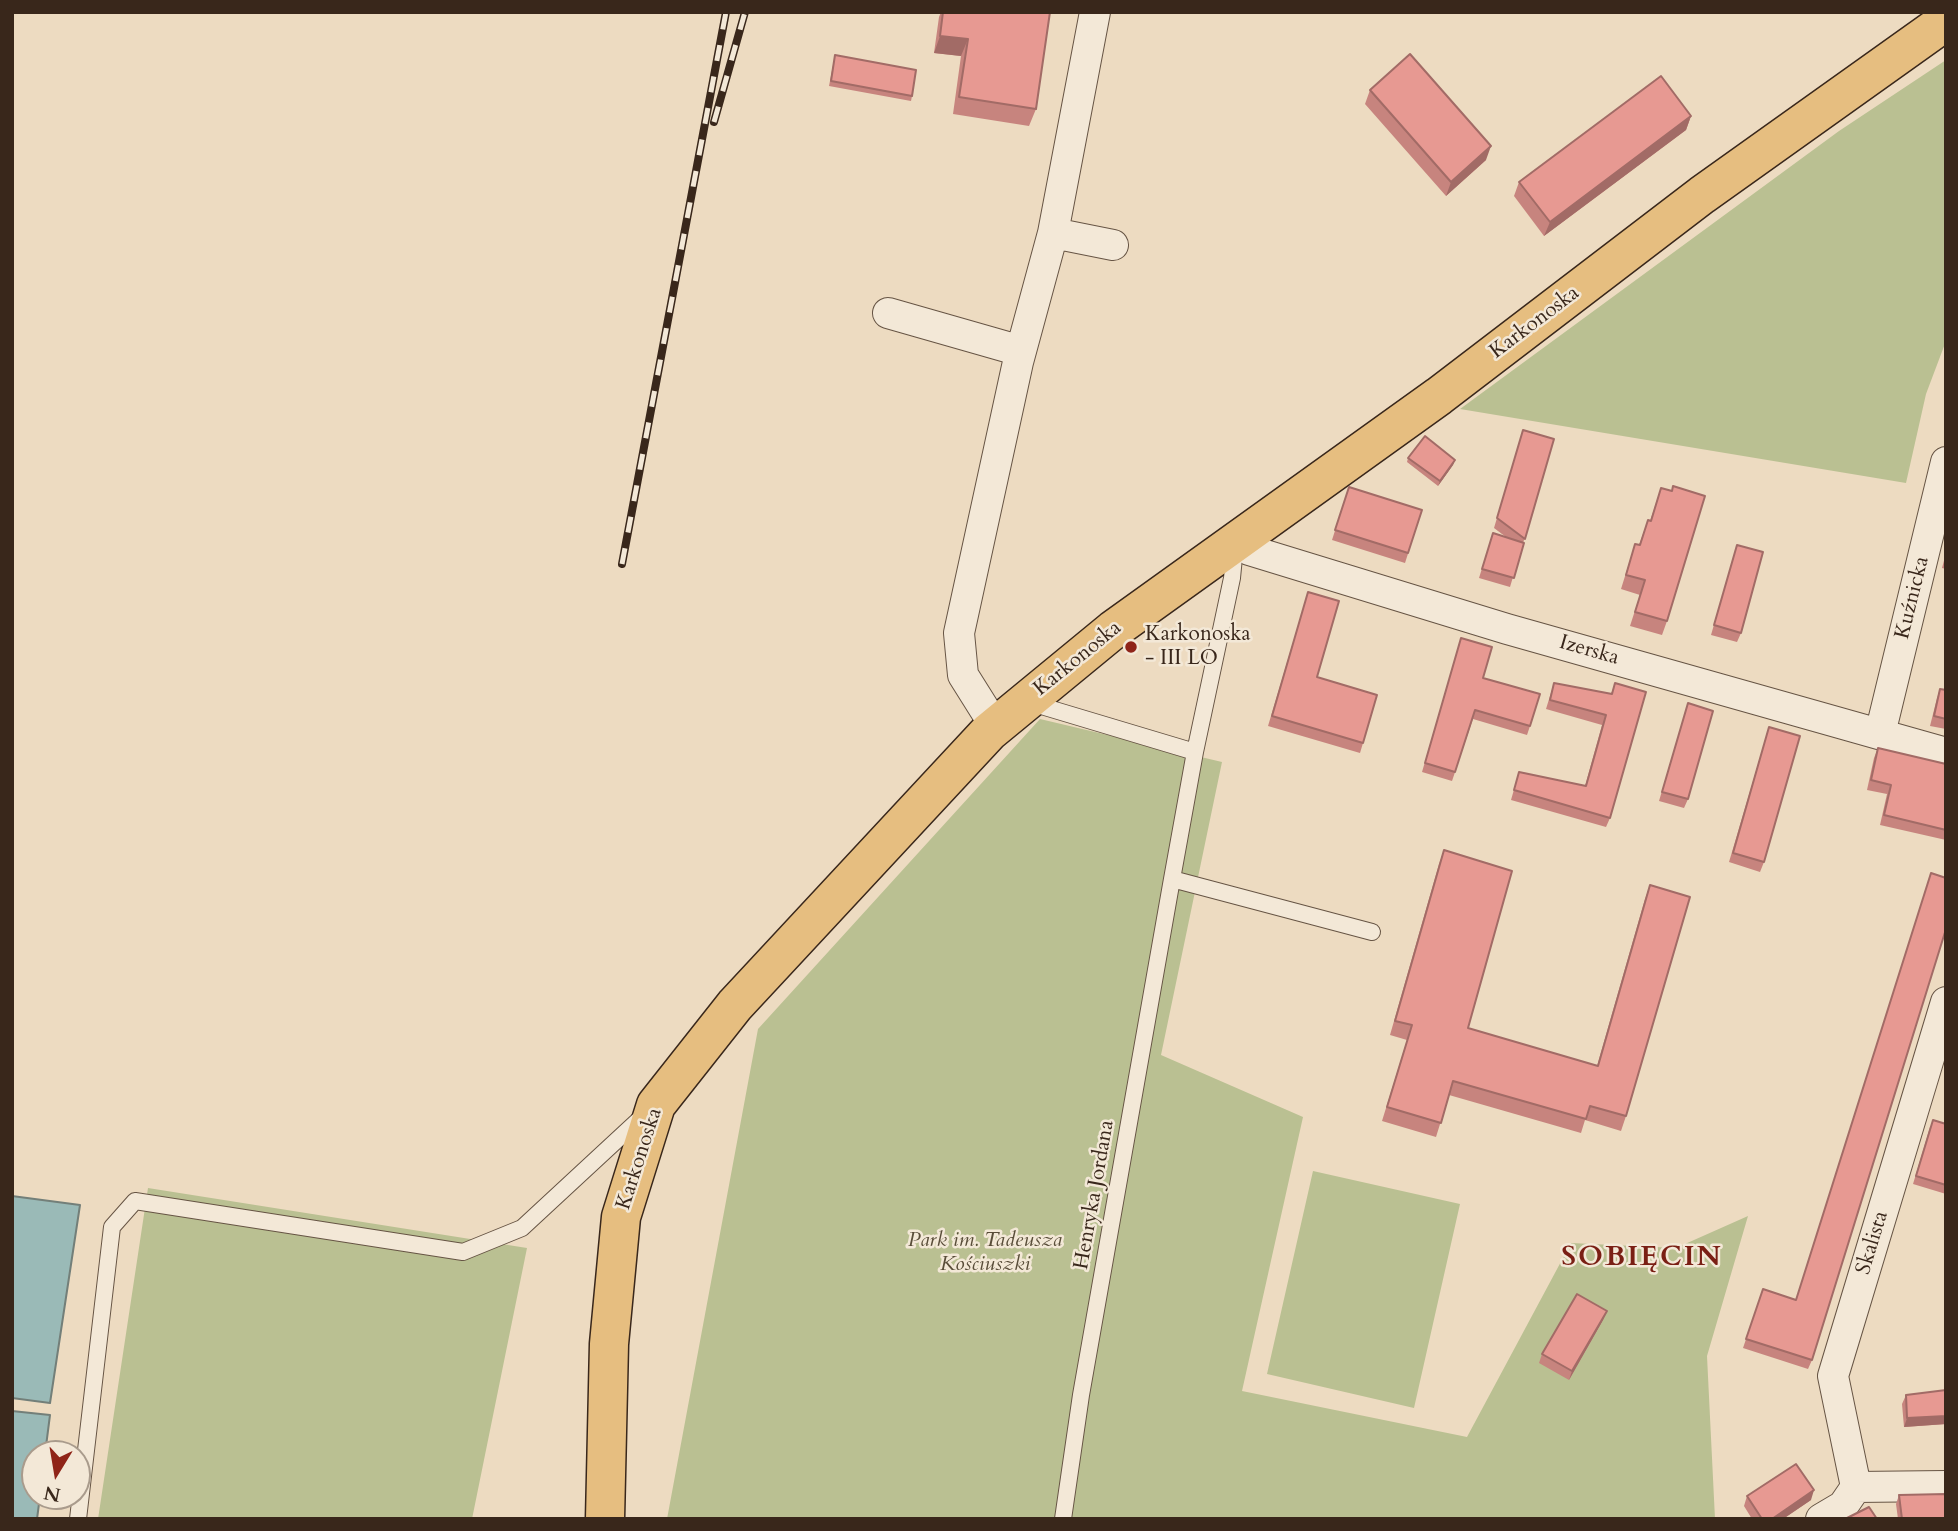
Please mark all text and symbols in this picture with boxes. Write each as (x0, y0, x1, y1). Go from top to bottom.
street label: Karkonoska (1485, 281, 1585, 365)
street label: Kuźnicka (1891, 554, 1935, 642)
street label: Karkonoska (1029, 616, 1127, 702)
place label: Karkonoska - III LO (1145, 622, 1251, 672)
street label: Izerska (1556, 630, 1622, 672)
marker: Karkonoska - III LO (1123, 639, 1139, 655)
street label: Karkonoska (612, 1105, 668, 1213)
street label: Henryka Jordana (1069, 1118, 1121, 1272)
street label: Skalista (1851, 1208, 1895, 1278)
park label: Park im. Tadeusza Kościuszki (908, 1228, 1062, 1278)
district label: SOBIĘCIN (1562, 1242, 1722, 1276)
north arrow (21, 1440, 91, 1510)
text: N (42, 1479, 63, 1508)

